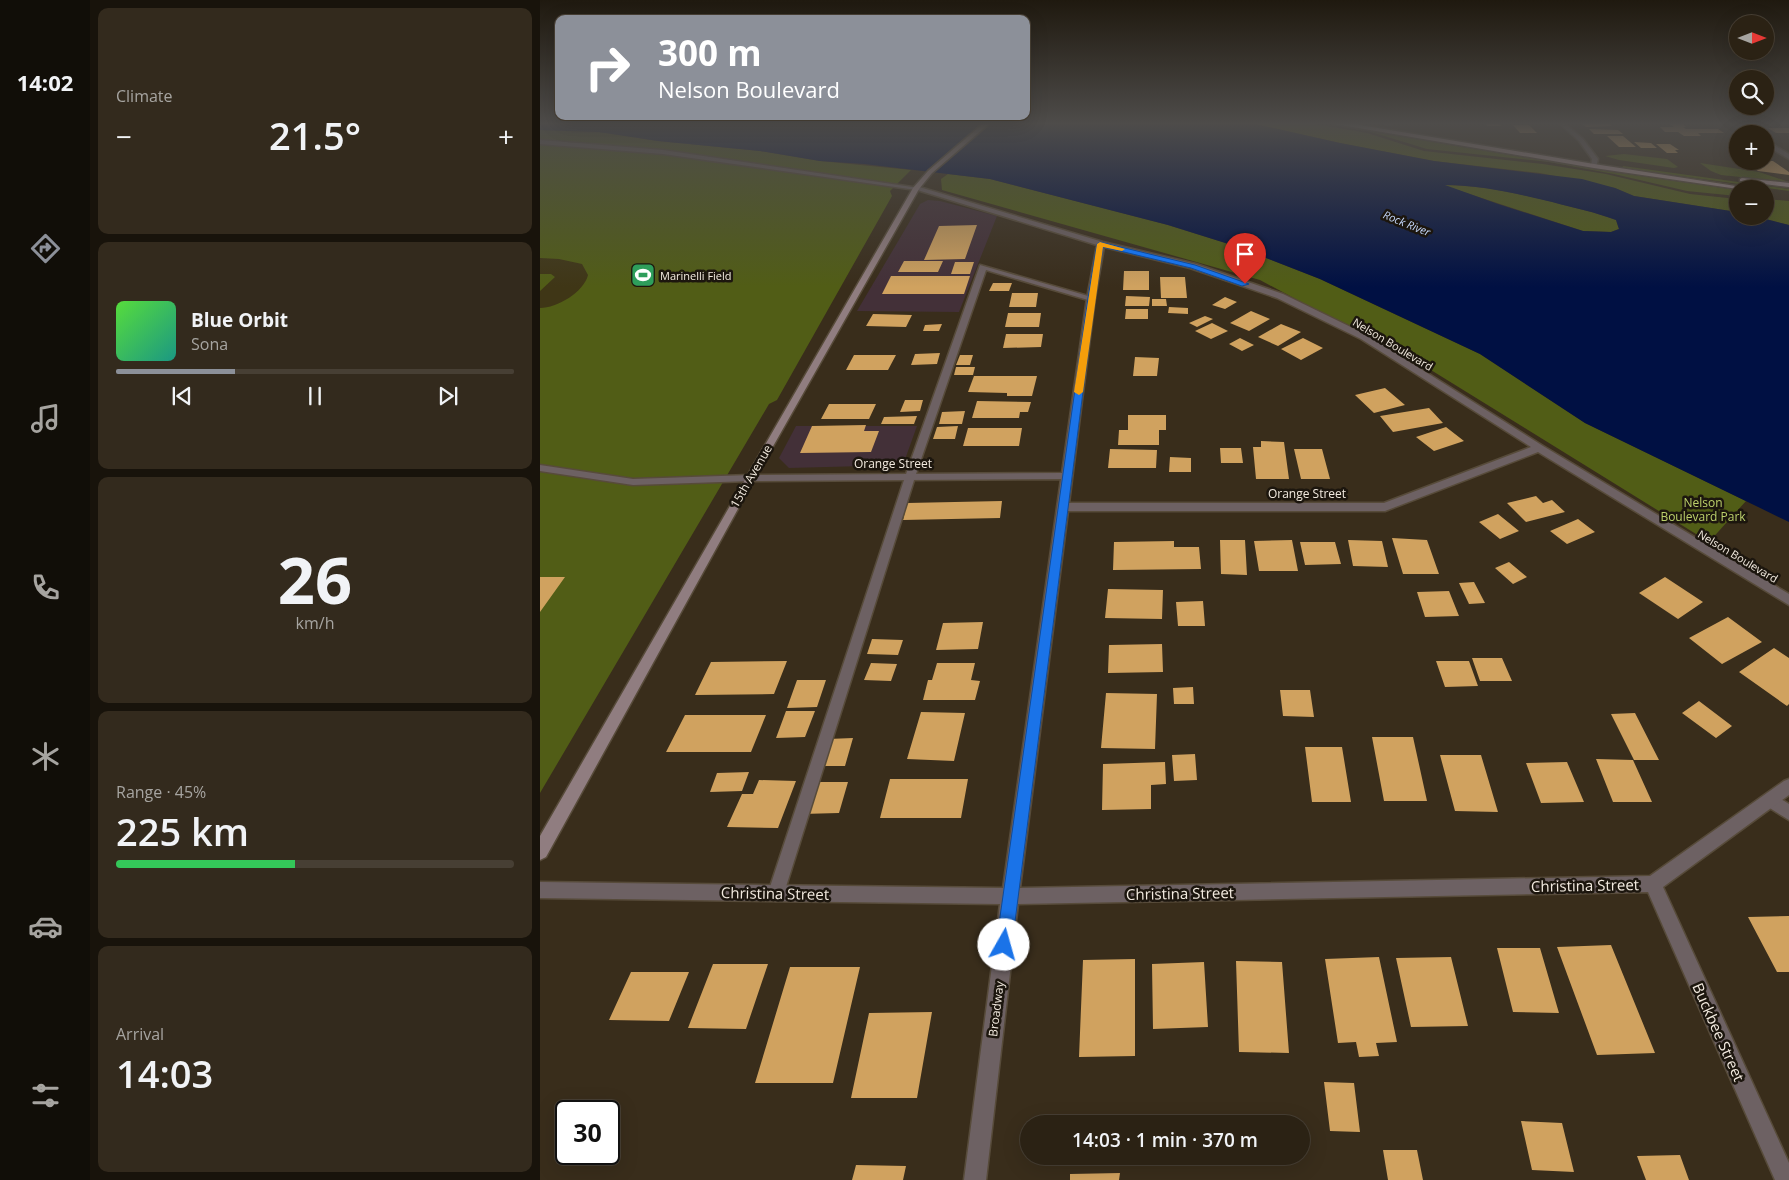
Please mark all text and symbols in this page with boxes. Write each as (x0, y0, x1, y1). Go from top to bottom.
north arrow (1729, 15, 1774, 60)
map controls (1729, 15, 1774, 225)
text: 300 m (658, 29, 762, 76)
icon: right (575, 35, 640, 100)
text: 14:02 (17, 67, 73, 97)
button: search (1729, 70, 1774, 115)
text: Nelson Boulevard (658, 74, 840, 104)
text: Climate (116, 85, 173, 107)
text: 21.5° (269, 109, 361, 161)
text: − (116, 117, 132, 155)
text: + (498, 117, 514, 155)
button: + (1729, 125, 1774, 170)
button: − (1729, 180, 1774, 225)
water label: Rock River (1381, 207, 1433, 239)
icon: directions (28, 231, 63, 266)
pin (1224, 233, 1266, 284)
icon: arrive (1231, 240, 1259, 268)
sports icon: Marinelli Field (630, 262, 656, 288)
place label: Marinelli Field (660, 268, 732, 283)
text: Blue Orbit (191, 307, 288, 333)
street label: Nelson Boulevard (1350, 314, 1436, 374)
text: Sona (191, 333, 228, 355)
icon: previous (168, 382, 196, 410)
icon: pause (301, 382, 329, 410)
icon: next (434, 382, 462, 410)
icon: music (28, 401, 63, 436)
street label: 15th Avenue (726, 441, 776, 511)
street label: Orange Street (854, 455, 932, 472)
street label: Orange Street (1268, 485, 1346, 502)
park label: Nelson Boulevard Park (1660, 494, 1746, 525)
street label: Nelson Boulevard (1695, 526, 1781, 586)
text: 26 (278, 535, 352, 623)
icon: phone (28, 570, 63, 605)
text: km/h (296, 612, 334, 634)
icon: climate (28, 739, 63, 774)
text: Range · 45% (116, 781, 206, 803)
text: 225 km (116, 805, 249, 857)
street label: Christina Street (1531, 874, 1639, 896)
street label: Christina Street (721, 882, 829, 904)
street label: Christina Street (1126, 882, 1234, 904)
icon: car (28, 909, 63, 944)
position arrow (977, 918, 1029, 970)
street label: Broadway (984, 979, 1008, 1038)
street label: Buckbee Street (1688, 980, 1750, 1084)
text: Arrival (116, 1023, 164, 1045)
text: 14:03 (116, 1047, 213, 1099)
icon: filters (28, 1078, 63, 1113)
speed limit sign: 30 (555, 1100, 620, 1165)
text: 14:03 · 1 min · 370 m (1072, 1127, 1258, 1153)

